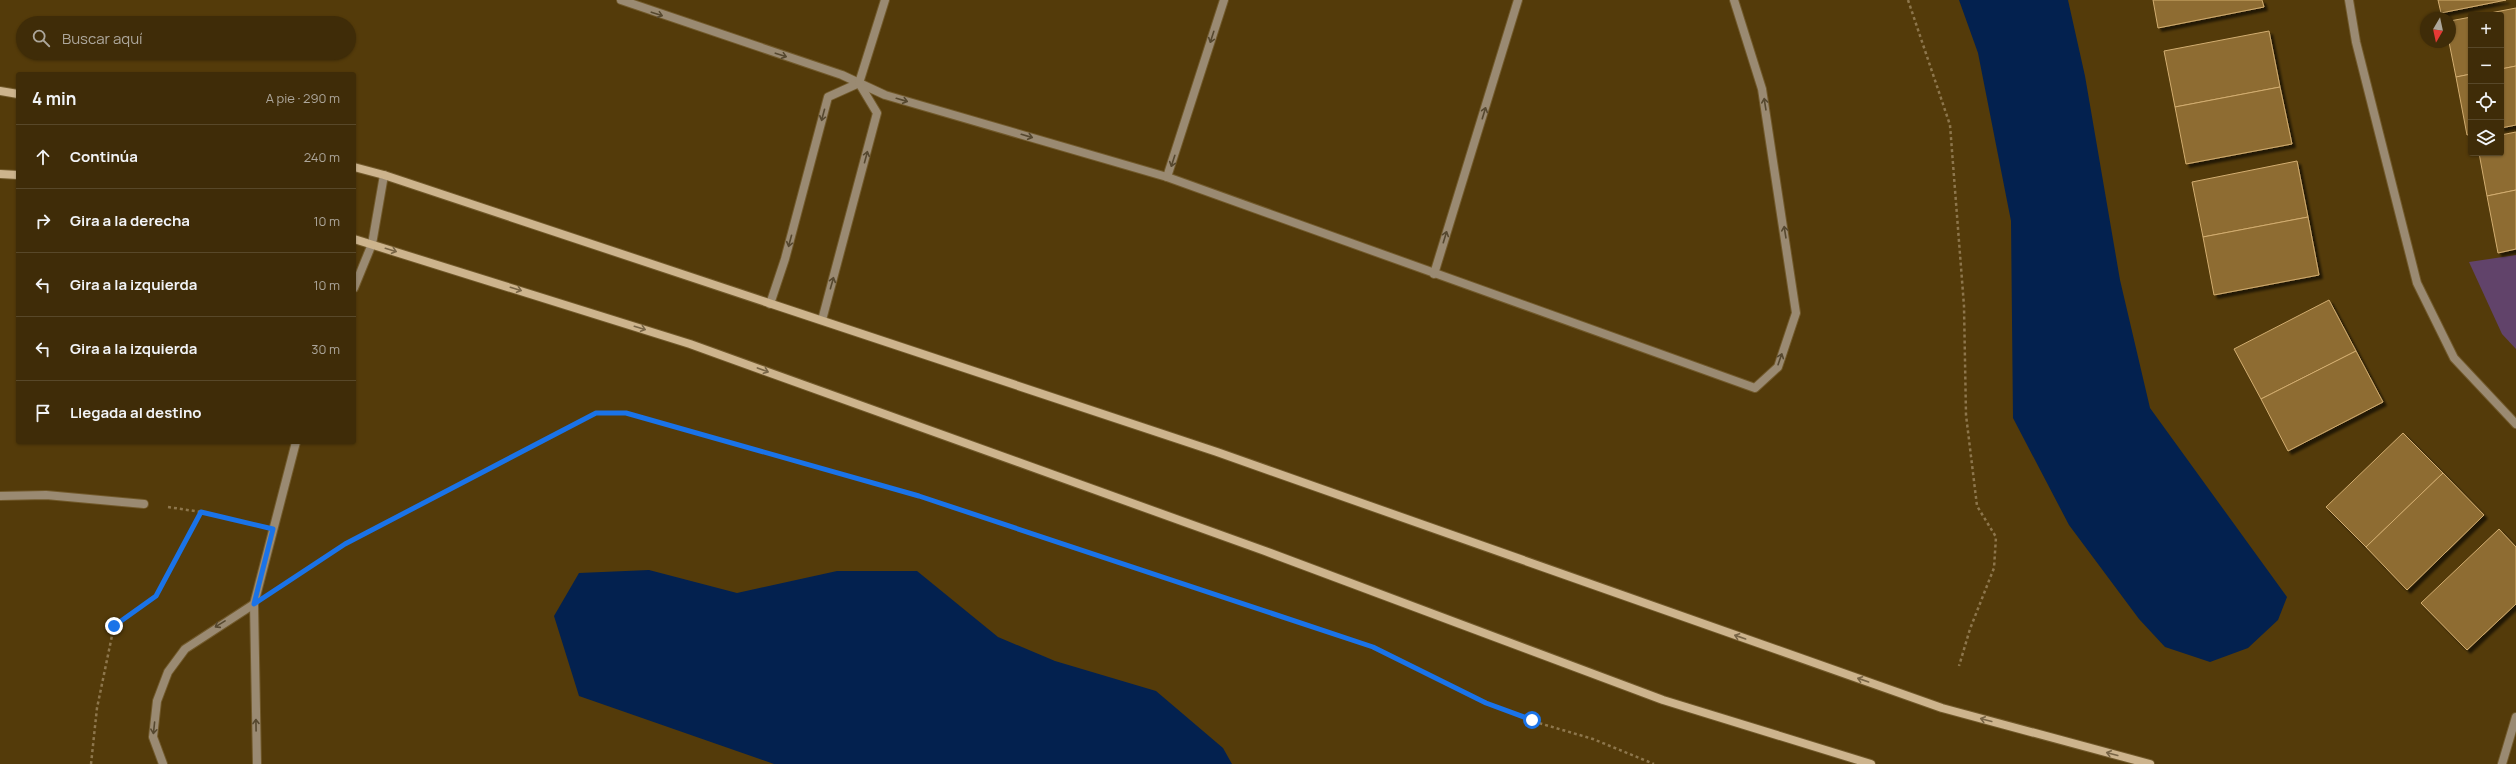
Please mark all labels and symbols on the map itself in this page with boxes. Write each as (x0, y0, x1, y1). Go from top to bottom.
one-way arrow (651, 10, 663, 18)
north arrow (2420, 12, 2456, 48)
one-way arrow (1208, 31, 1216, 43)
one-way arrow (774, 52, 787, 59)
one-way arrow (896, 97, 909, 104)
one-way arrow (1761, 98, 1769, 111)
one-way arrow (1481, 106, 1488, 119)
one-way arrow (819, 109, 827, 122)
one-way arrow (1020, 133, 1033, 140)
one-way arrow (862, 151, 870, 164)
one-way arrow (1168, 154, 1176, 166)
one-way arrow (1781, 226, 1789, 239)
one-way arrow (1442, 231, 1449, 244)
one-way arrow (786, 234, 793, 247)
one-way arrow (385, 247, 398, 254)
one-way arrow (829, 276, 837, 289)
one-way arrow (509, 286, 522, 293)
one-way arrow (633, 325, 646, 332)
one-way arrow (1777, 353, 1784, 366)
one-way arrow (756, 366, 768, 374)
route end (105, 617, 123, 635)
one-way arrow (215, 620, 226, 628)
one-way arrow (1734, 633, 1747, 640)
one-way arrow (1857, 676, 1869, 684)
route start (1523, 711, 1541, 729)
one-way arrow (1980, 716, 1993, 723)
one-way arrow (252, 719, 260, 732)
one-way arrow (150, 721, 158, 734)
one-way arrow (2106, 750, 2119, 757)

